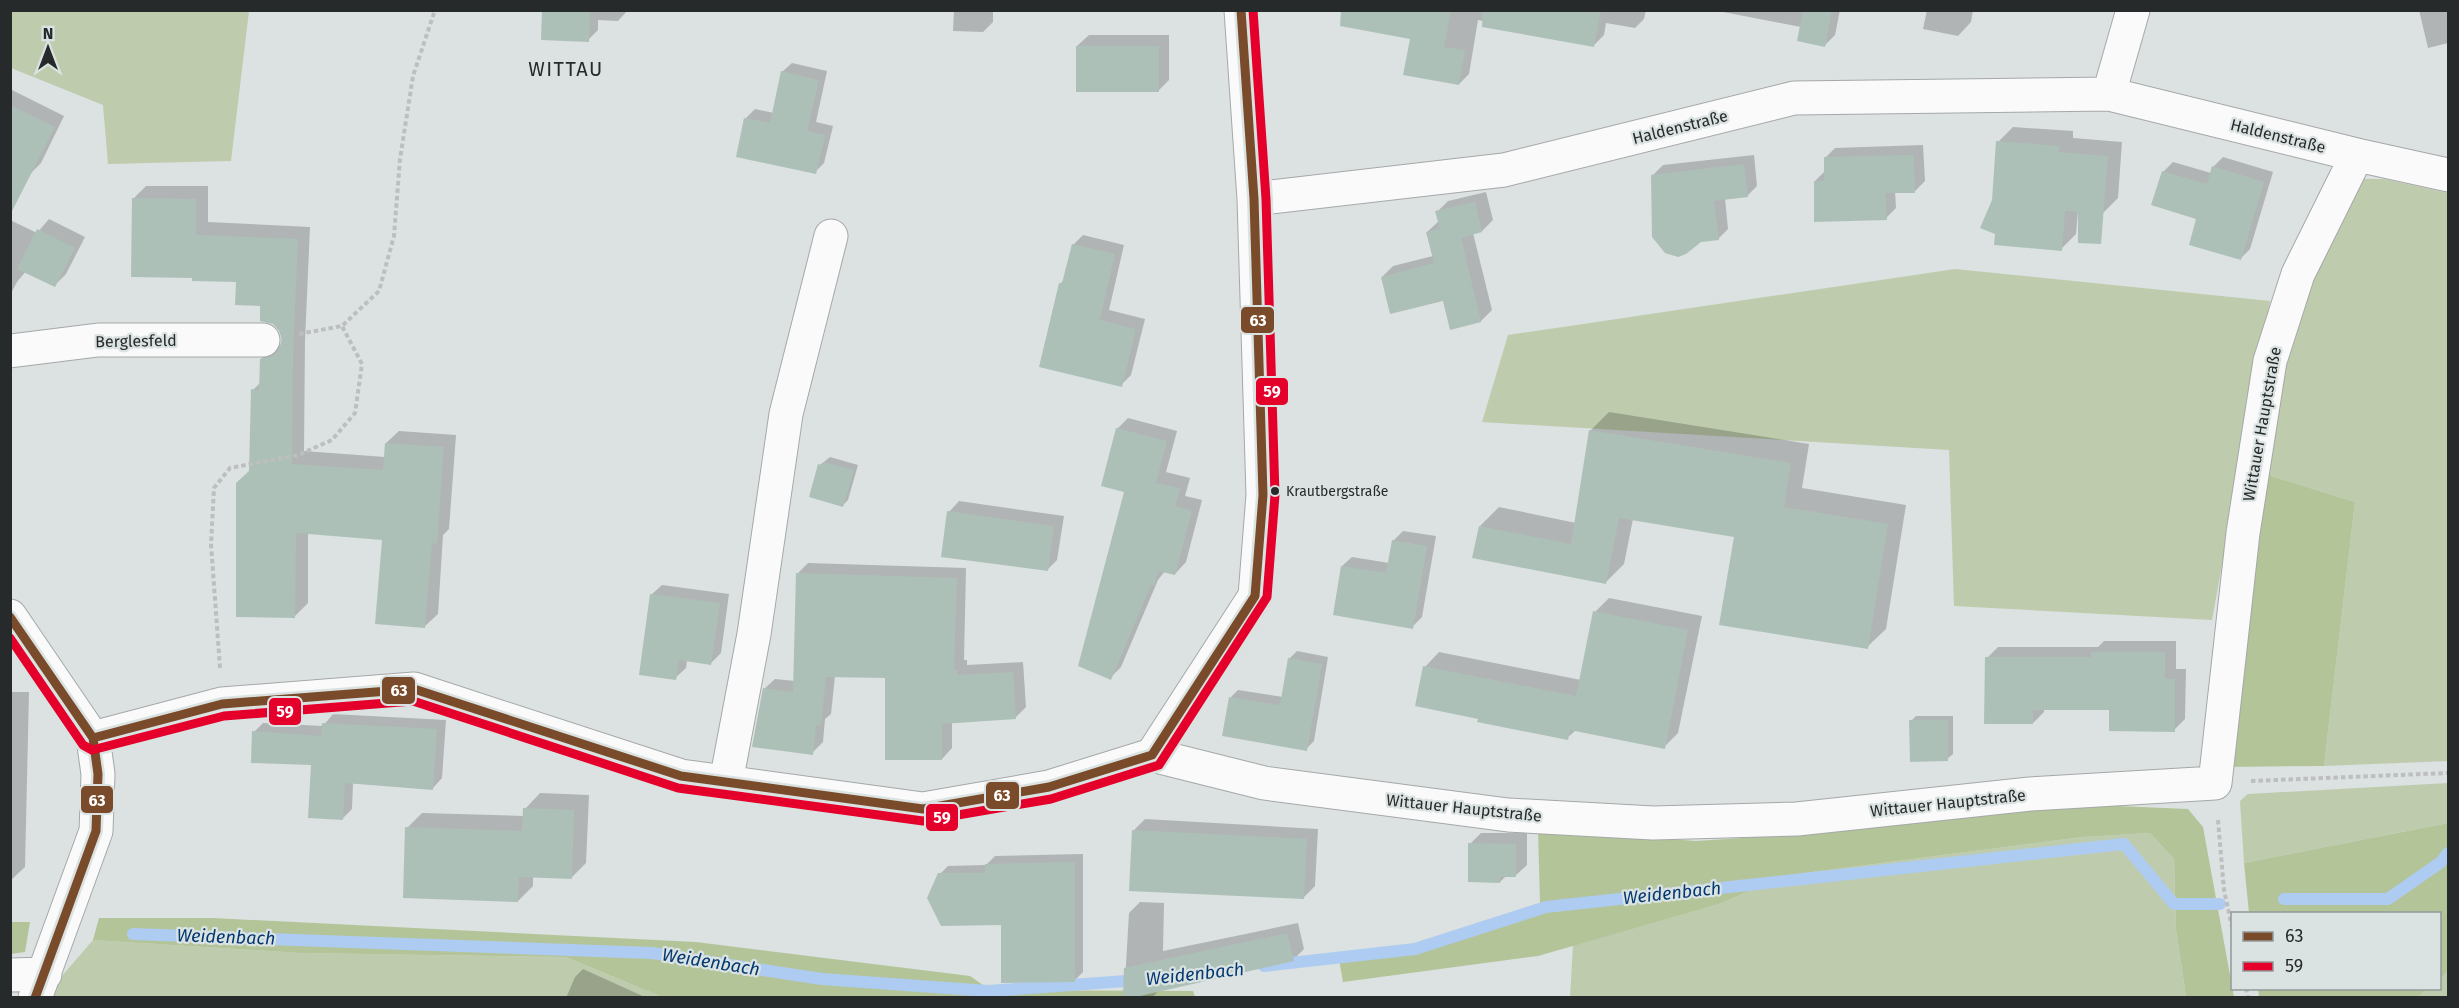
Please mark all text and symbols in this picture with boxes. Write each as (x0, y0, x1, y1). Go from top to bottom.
north arrow (18, 18, 78, 78)
text: N (43, 24, 53, 43)
district label: WITTAU (528, 57, 604, 81)
street label: Haldenstraße (1630, 106, 1730, 148)
street label: Haldenstraße (2228, 115, 2328, 157)
line badge: 63 (1240, 306, 1275, 334)
text: 63 (1249, 311, 1267, 330)
street label: Berglesfeld (95, 331, 177, 351)
street label: Wittauer Hauptstraße (2239, 345, 2285, 503)
line badge: 59 (1255, 377, 1289, 406)
text: 59 (1263, 382, 1281, 401)
place label: Krautbergstraße (1286, 483, 1388, 500)
marker: Krautbergstraße (1269, 485, 1281, 497)
line badge: 63 (381, 676, 416, 705)
text: 63 (390, 681, 408, 700)
line badge: 59 (268, 697, 302, 726)
text: 59 (276, 702, 294, 721)
line badge: 63 (985, 781, 1020, 810)
line badge: 63 (80, 785, 114, 814)
street label: Wittauer Hauptstraße (1869, 785, 2027, 821)
text: 63 (993, 786, 1011, 805)
street label: Wittauer Hauptstraße (1385, 790, 1543, 826)
text: 63 (88, 791, 106, 810)
line badge: 59 (925, 803, 959, 832)
text: 59 (933, 808, 951, 827)
water label: Weidenbach (1622, 877, 1722, 909)
legend (2231, 912, 2441, 990)
water label: Weidenbach (176, 924, 276, 950)
text: 63 (2285, 925, 2303, 947)
water label: Weidenbach (660, 943, 762, 981)
text: 59 (2285, 955, 2303, 977)
water label: Weidenbach (1145, 958, 1245, 990)

